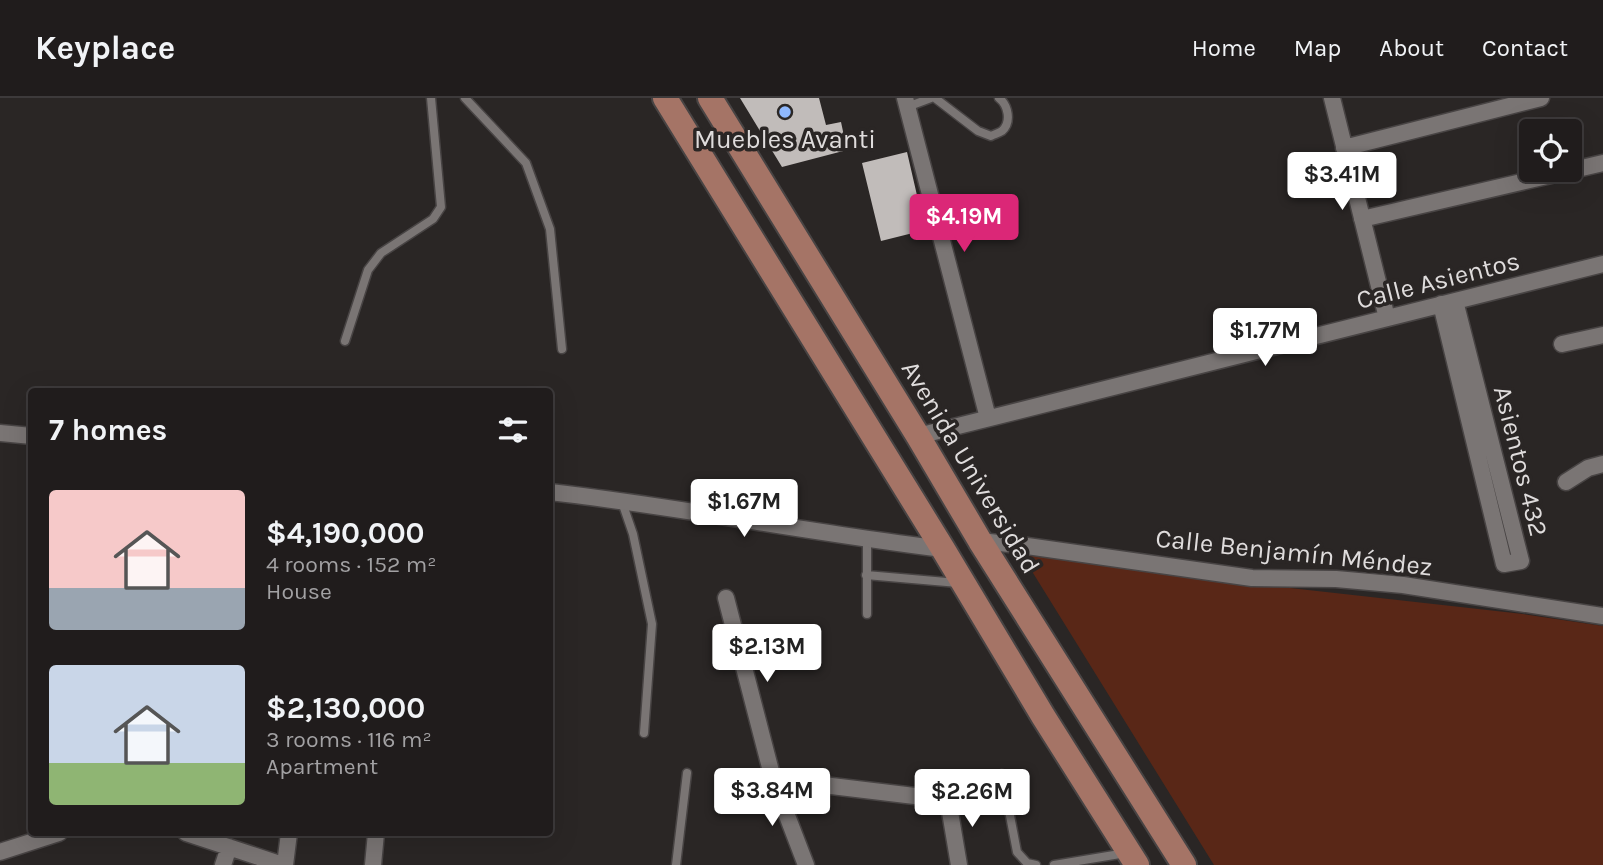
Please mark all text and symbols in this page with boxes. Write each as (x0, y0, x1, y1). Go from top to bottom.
text: Keyplace (35, 29, 175, 67)
text: Home (1192, 34, 1256, 62)
text: Map (1294, 34, 1341, 62)
text: About (1379, 34, 1444, 62)
text: Contact (1482, 34, 1568, 62)
marker: Muebles Avanti (777, 104, 793, 120)
map controls (1519, 119, 1582, 182)
button: locate (1519, 119, 1582, 182)
place label: Muebles Avanti (694, 124, 876, 155)
pin: $3.41M (1285, 152, 1399, 212)
text: $3.41M (1303, 161, 1381, 188)
pin: $4.19M (907, 194, 1021, 254)
text: $4.19M (926, 203, 1002, 230)
street label: Calle Asientos (1353, 245, 1523, 316)
pin: $1.77M (1208, 308, 1322, 368)
text: $1.77M (1229, 317, 1301, 344)
street label: Avenida Universidad (895, 355, 1046, 579)
street label: Asientos 432 (1487, 383, 1554, 540)
icon: filters (494, 411, 532, 449)
text: 7 homes (49, 412, 167, 448)
pin: $1.67M (687, 480, 801, 539)
text: $1.67M (707, 488, 781, 515)
text: $4,190,000 (266, 515, 425, 551)
icon: home (105, 518, 189, 602)
street label: Calle Benjamín Méndez (1154, 523, 1434, 582)
text: 4 rooms · 152 m² (266, 551, 437, 578)
text: House (266, 578, 332, 605)
pin: $2.13M (710, 624, 824, 684)
text: $2.13M (728, 633, 806, 660)
text: $2,130,000 (266, 690, 425, 726)
icon: home (105, 693, 189, 777)
text: 3 rooms · 116 m² (266, 726, 432, 753)
text: Apartment (266, 753, 378, 780)
pin: $3.84M (715, 768, 829, 828)
pin: $2.26M (915, 770, 1029, 829)
text: $3.84M (730, 777, 814, 804)
text: $2.26M (931, 778, 1013, 805)

